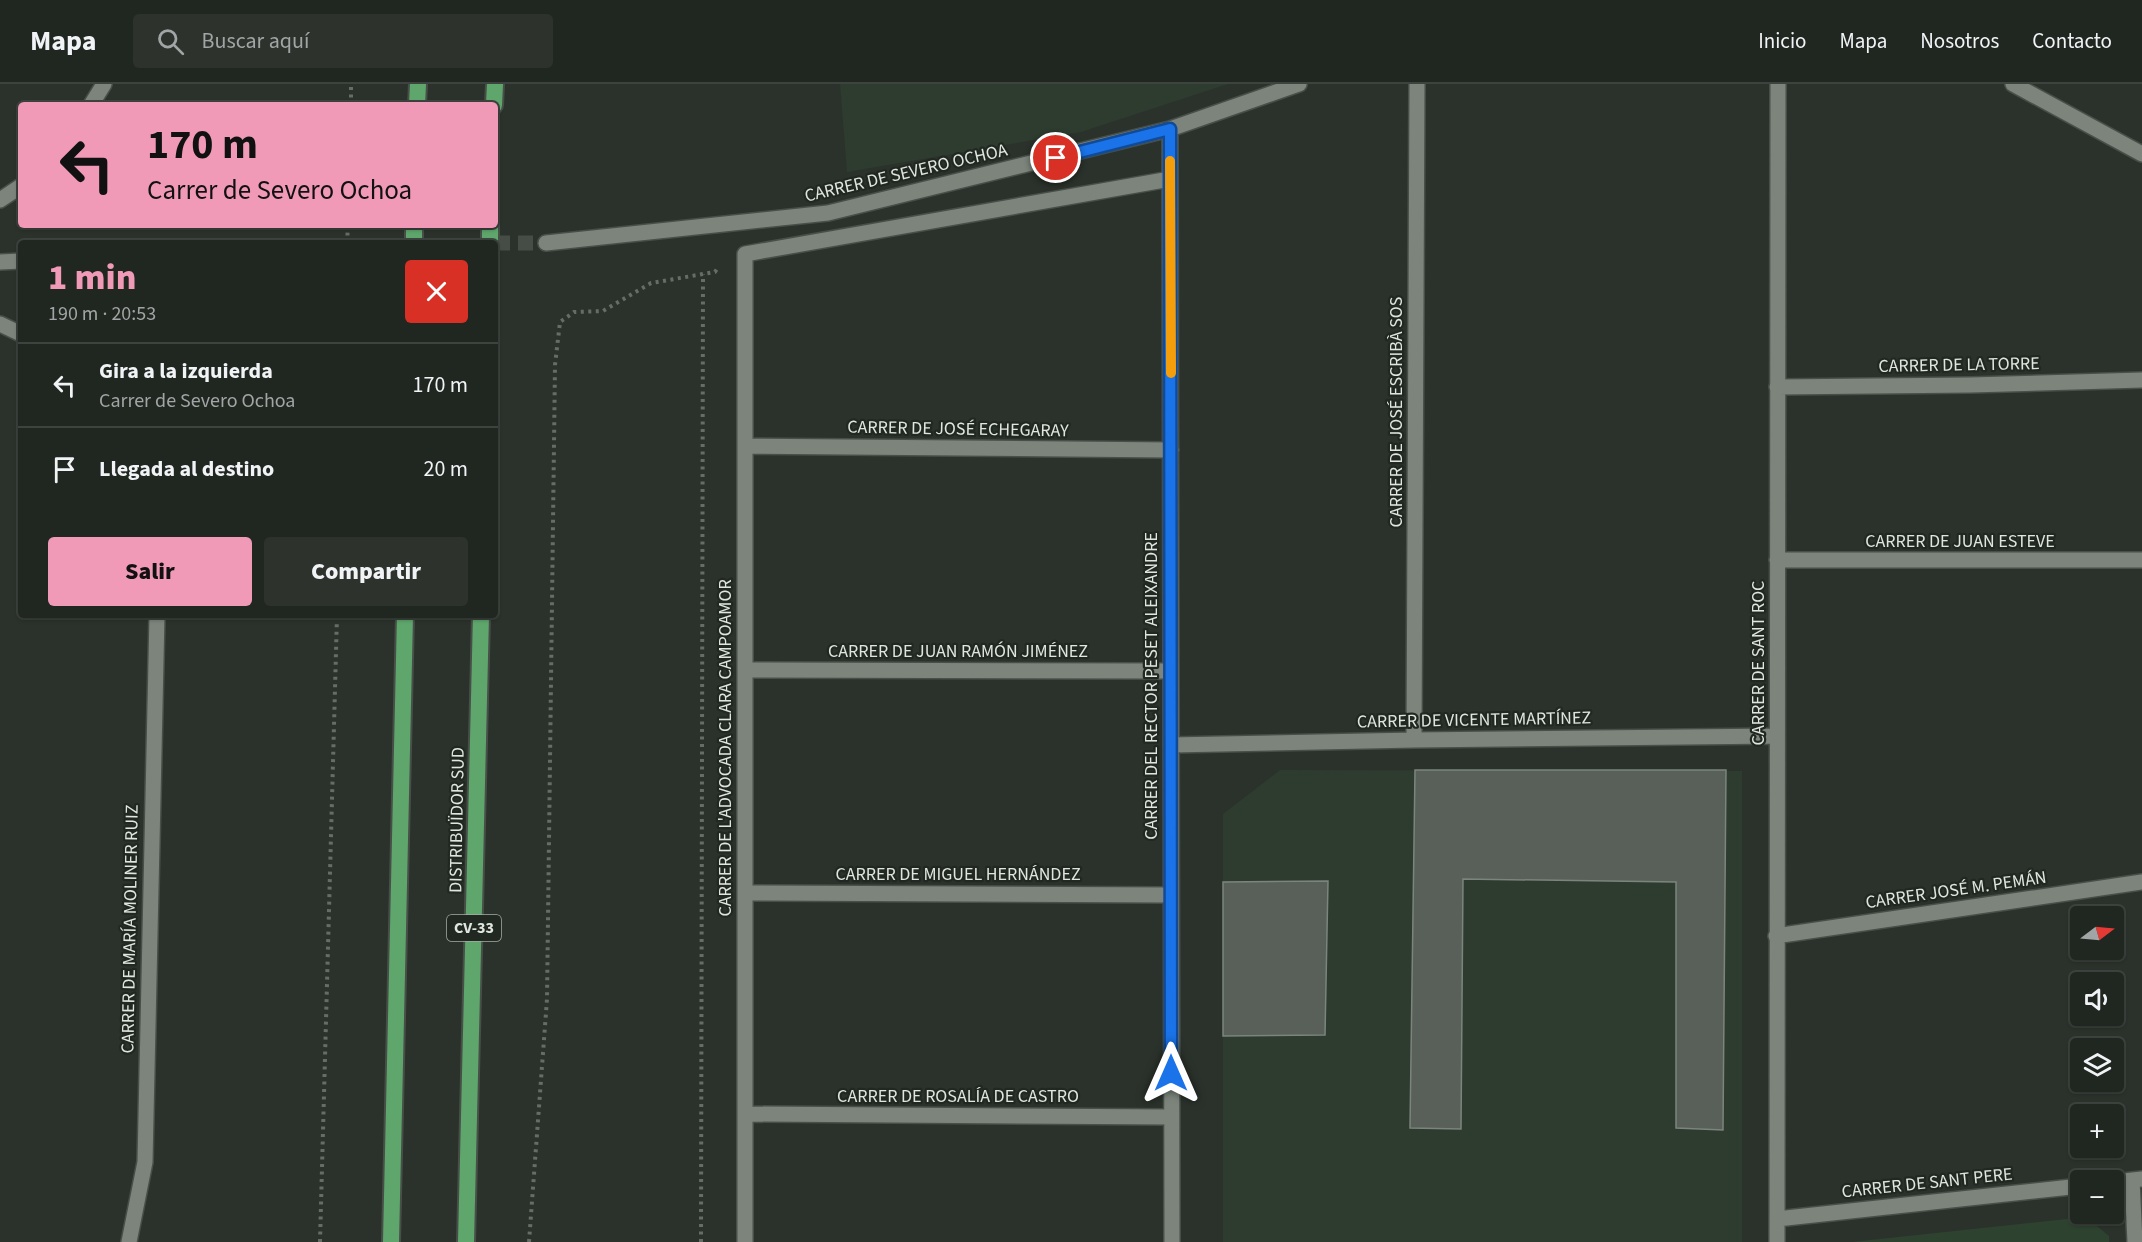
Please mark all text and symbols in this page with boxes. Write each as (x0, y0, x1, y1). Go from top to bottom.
search box (133, 14, 553, 68)
text: Mapa (30, 21, 97, 61)
icon: search (154, 25, 187, 58)
text: Buscar aquí (202, 25, 309, 57)
text: Inicio (1758, 26, 1806, 56)
text: Mapa (1839, 26, 1887, 56)
text: Nosotros (1920, 26, 1999, 56)
text: Contacto (2032, 26, 2112, 56)
text: 170 m (147, 115, 258, 175)
icon: left (48, 126, 126, 204)
pin (1030, 132, 1081, 183)
street label: CARRER DE SEVERO OCHOA (802, 137, 1010, 208)
icon: arrive (1039, 141, 1072, 174)
text: Carrer de Severo Ochoa (147, 171, 412, 210)
text: 1 min (48, 252, 136, 303)
button: close (405, 260, 468, 323)
street label: CARRER DE JOSÉ ESCRIBÀ SOS (1384, 297, 1409, 527)
text: 190 m · 20:53 (48, 300, 156, 328)
street label: CARRER DE LA TORRE (1878, 351, 2040, 379)
text: Gira a la izquierda (99, 355, 273, 387)
icon: left (48, 369, 81, 402)
text: 170 m (413, 369, 468, 401)
text: Carrer de Severo Ochoa (99, 387, 295, 415)
street label: CARRER DE JOSÉ ECHEGARAY (847, 415, 1069, 443)
icon: arrive (48, 453, 81, 486)
text: Llegada al destino (99, 453, 274, 485)
text: 20 m (423, 453, 468, 485)
street label: CARRER DE JUAN ESTEVE (1865, 529, 2055, 554)
street label: CARRER DEL RECTOR PESET ALEIXANDRE (1139, 532, 1164, 840)
button: Salir (48, 537, 252, 606)
button: Compartir (264, 537, 468, 606)
street label: CARRER DE L'ADVOCADA CLARA CAMPOAMOR (713, 579, 738, 917)
street label: CARRER DE SANT ROC (1746, 581, 1771, 745)
street label: CARRER DE JUAN RAMÓN JIMÉNEZ (828, 639, 1088, 664)
street label: CARRER DE VICENTE MARTÍNEZ (1357, 705, 1591, 735)
street label: DISTRIBUÏDOR SUD (443, 747, 471, 893)
street label: CARRER DE MARÍA MOLINER RUIZ (115, 804, 145, 1054)
street label: CARRER DE MIGUEL HERNÁNDEZ (835, 862, 1081, 887)
street label: CARRER JOSÉ M. PEMÁN (1864, 865, 2048, 915)
north arrow (2070, 906, 2124, 960)
map controls (2070, 906, 2124, 1224)
road number: CV-33 (447, 915, 501, 941)
button: sound (2070, 972, 2124, 1026)
button: layers (2070, 1038, 2124, 1092)
position arrow (1139, 1041, 1203, 1105)
street label: CARRER DE ROSALÍA DE CASTRO (837, 1084, 1079, 1109)
button: + (2070, 1104, 2124, 1158)
street label: CARRER DE SANT PERE (1840, 1162, 2014, 1204)
button: − (2070, 1170, 2124, 1224)

